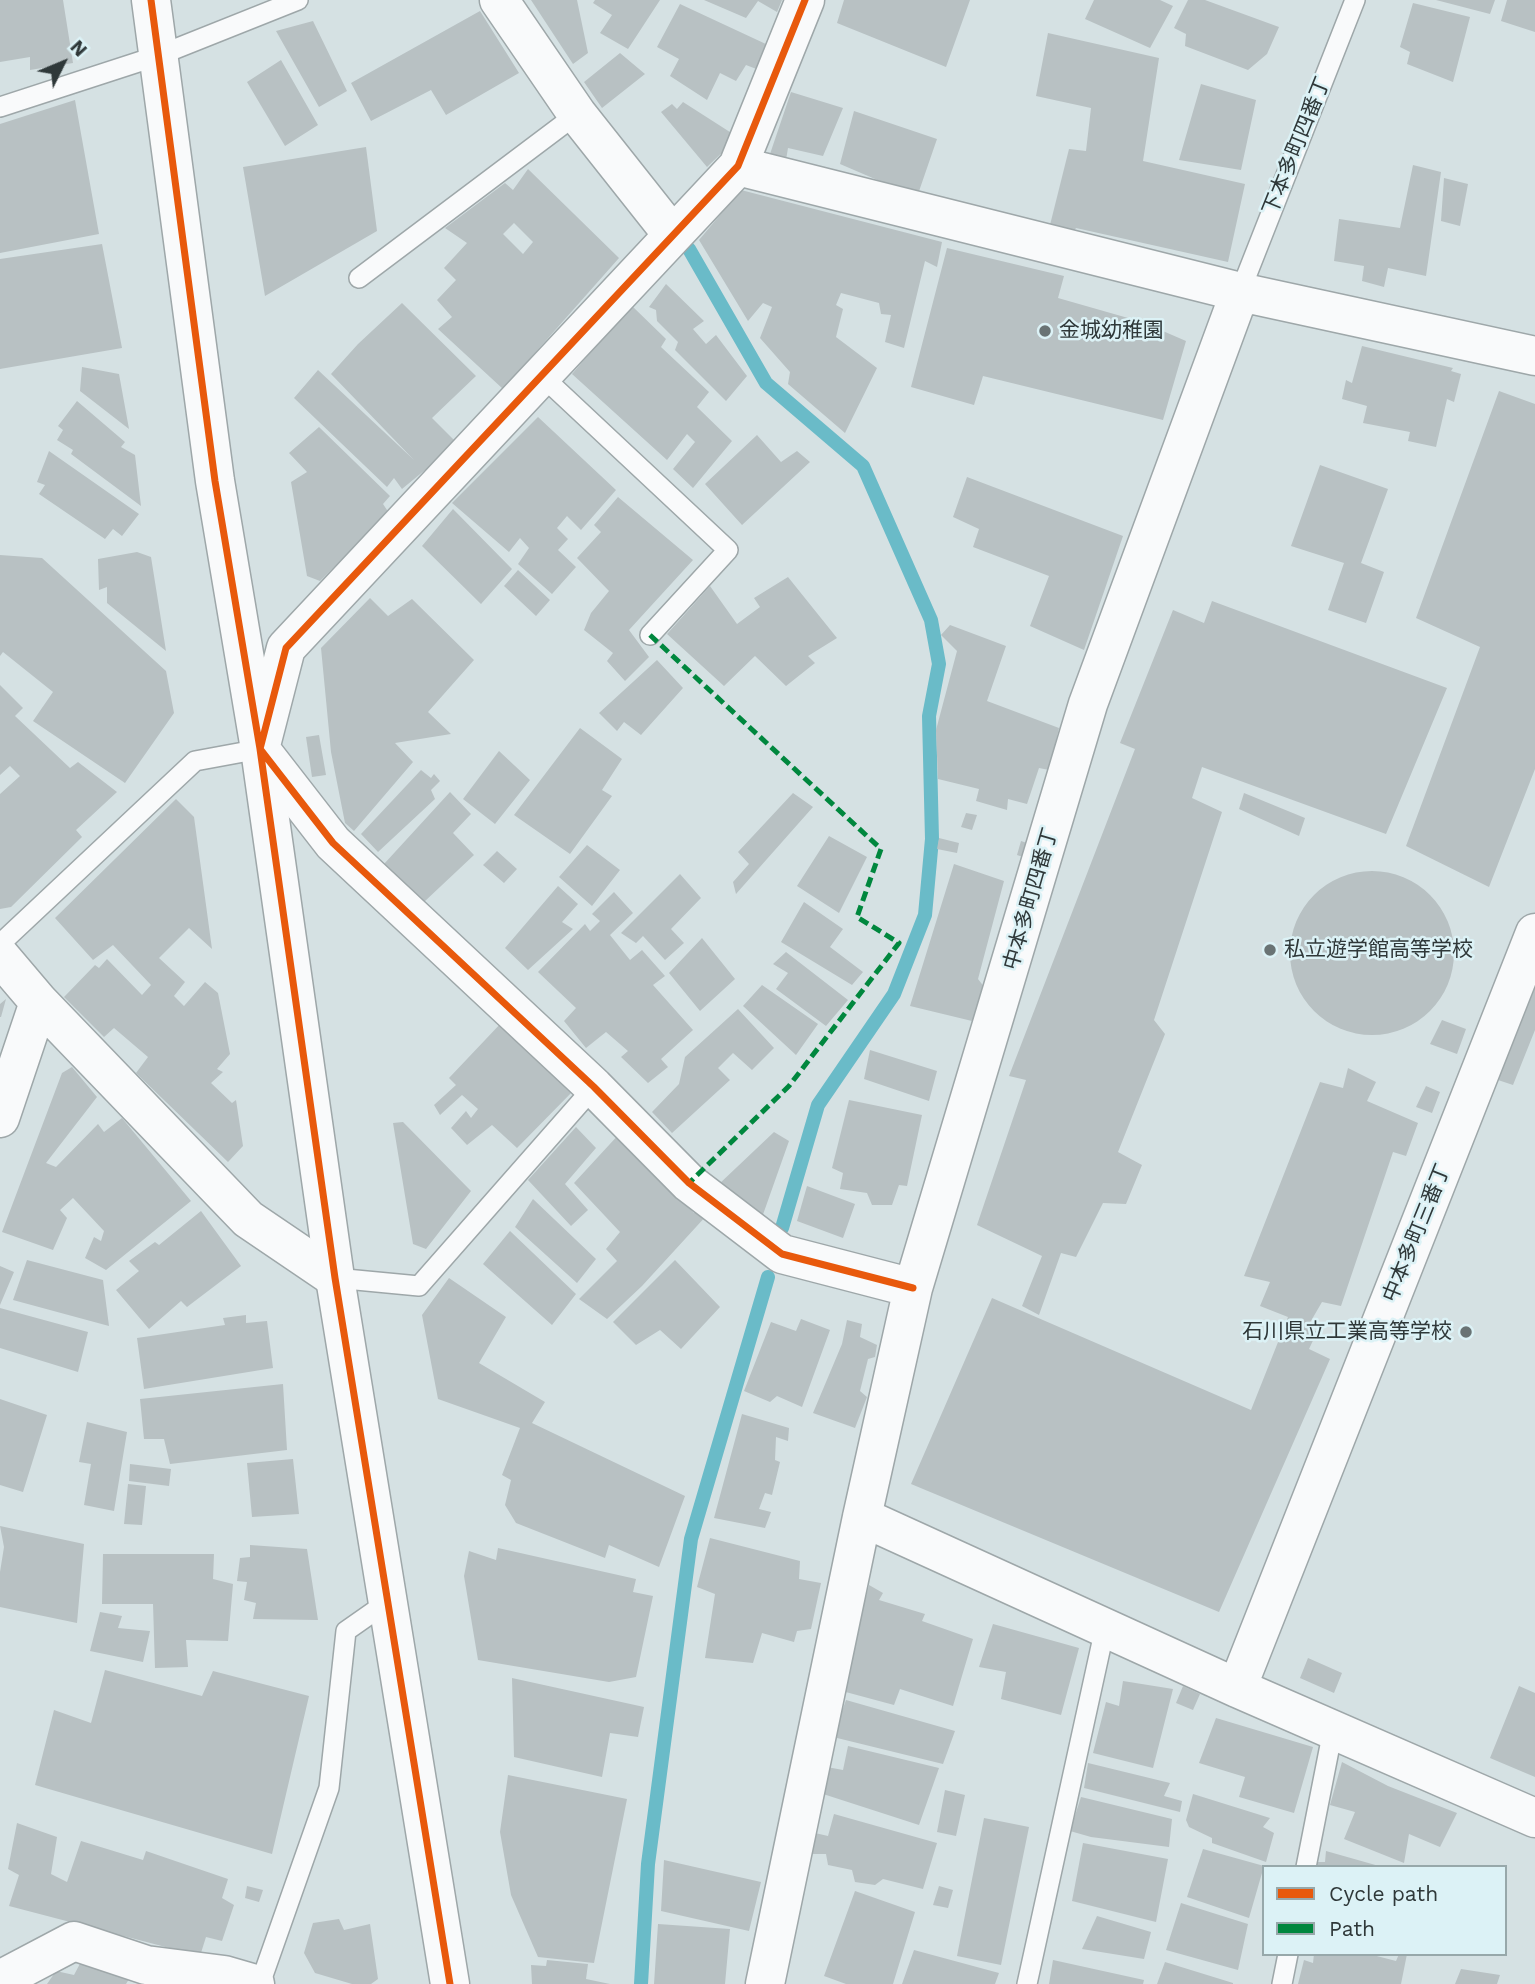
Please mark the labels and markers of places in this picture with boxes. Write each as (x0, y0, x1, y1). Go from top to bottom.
place label: 金城幼稚園 (1059, 318, 1164, 344)
marker: 金城幼稚園 (1037, 323, 1053, 339)
place label: 私立遊学館高等学校 (1284, 937, 1473, 963)
marker: 私立遊学館高等学校 (1262, 942, 1278, 958)
place label: 石川県立工業高等学校 (1242, 1319, 1452, 1345)
marker: 石川県立工業高等学校 (1458, 1324, 1474, 1340)

